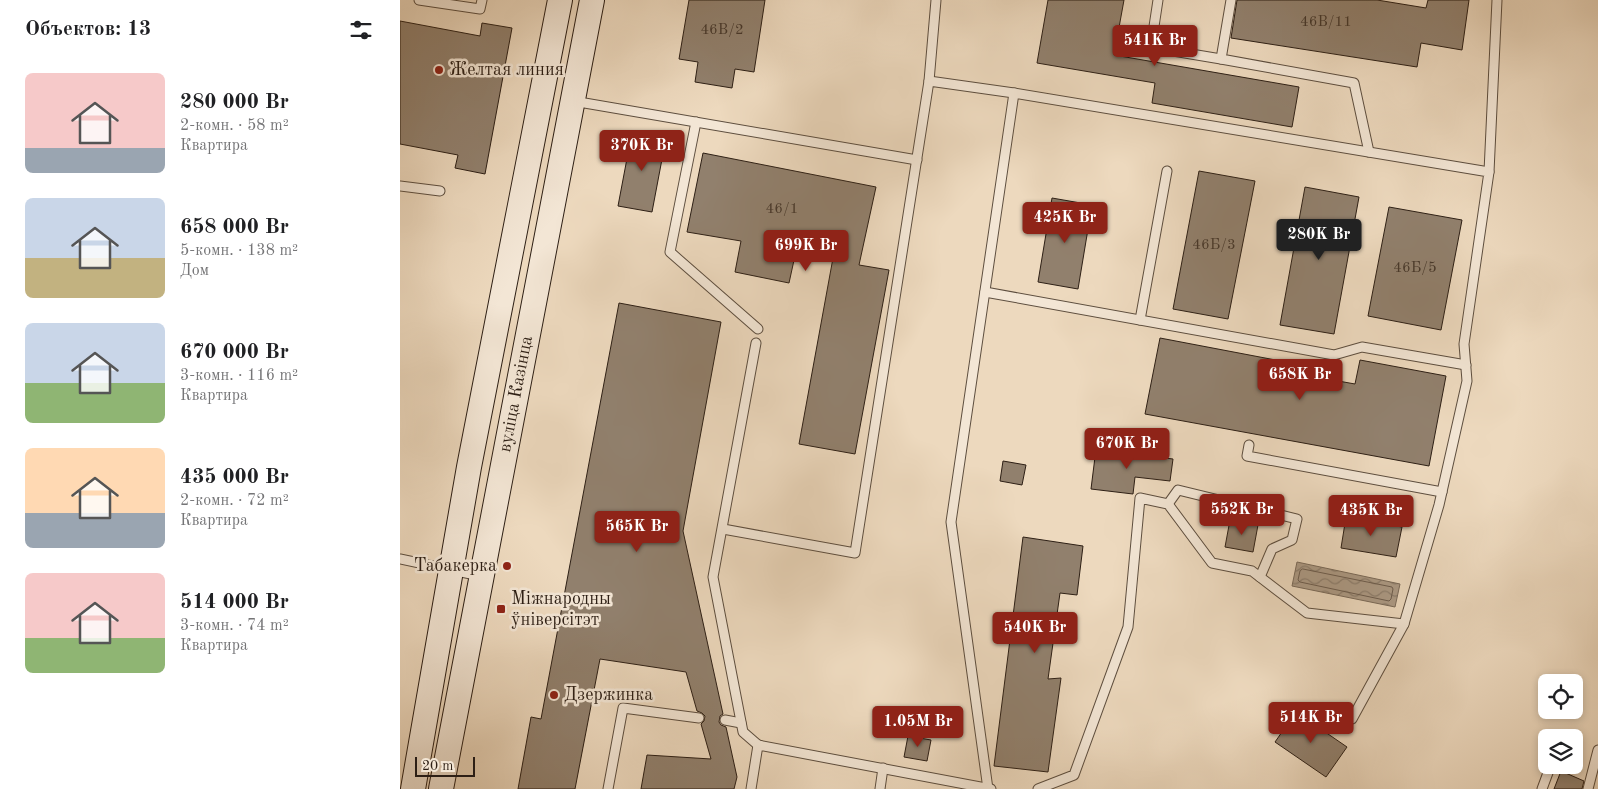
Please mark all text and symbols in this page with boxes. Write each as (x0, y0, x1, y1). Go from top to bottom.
house number: 46В/11 (1300, 15, 1352, 30)
icon: filters (347, 16, 375, 44)
text: Объектов: 13 (25, 19, 151, 40)
house number: 46В/2 (700, 23, 744, 38)
pin: 541K Br (1109, 24, 1201, 67)
text: 541K Br (1124, 33, 1186, 49)
place label: Желтая линия (449, 61, 564, 79)
marker: Желтая линия (433, 64, 445, 76)
text: 280 000 Br (180, 92, 289, 113)
icon: home (65, 93, 125, 153)
text: 2-комн. · 58 m² (180, 118, 289, 134)
pin: 370K Br (596, 130, 688, 172)
text: Квартира (180, 138, 248, 154)
text: 370K Br (611, 138, 673, 154)
house number: 46/1 (766, 202, 798, 217)
pin: 425K Br (1019, 202, 1111, 244)
text: 425K Br (1034, 210, 1096, 226)
text: 658 000 Br (180, 217, 289, 238)
icon: home (65, 218, 125, 278)
pin: 280K Br (1273, 218, 1365, 261)
text: 280K Br (1288, 227, 1350, 243)
pin: 699K Br (760, 230, 852, 272)
text: 699K Br (775, 238, 837, 254)
house number: 46Б/3 (1192, 238, 1236, 253)
text: 5-комн. · 138 m² (180, 243, 298, 259)
house number: 46Б/5 (1393, 261, 1437, 276)
text: Дом (180, 263, 209, 279)
street label: вуліца Казінца (496, 334, 536, 454)
text: 670 000 Br (180, 342, 289, 363)
icon: home (65, 343, 125, 403)
pin: 658K Br (1254, 358, 1346, 401)
text: 658K Br (1269, 367, 1331, 383)
text: 3-комн. · 116 m² (180, 368, 298, 384)
text: Квартира (180, 388, 248, 404)
pin: 670K Br (1081, 428, 1173, 470)
text: 670K Br (1096, 436, 1158, 452)
text: 435 000 Br (180, 467, 289, 488)
icon: home (65, 468, 125, 528)
text: 2-комн. · 72 m² (180, 493, 289, 509)
pin: 552K Br (1196, 494, 1288, 536)
pin: 435K Br (1325, 494, 1417, 537)
text: 552K Br (1211, 502, 1273, 518)
text: 435K Br (1340, 503, 1402, 519)
pin: 565K Br (591, 510, 683, 553)
text: Квартира (180, 513, 248, 529)
text: 565K Br (606, 519, 668, 535)
place label: Табакерка (414, 557, 497, 575)
marker: Табакерка (501, 560, 513, 572)
place label: Міжнародны ўніверсітэт (511, 590, 611, 629)
text: 514 000 Br (180, 592, 289, 613)
icon: home (65, 593, 125, 653)
marker: Міжнародны ўніверсітэт (495, 603, 507, 615)
pin: 540K Br (989, 612, 1081, 654)
text: 3-комн. · 74 m² (180, 618, 289, 634)
text: 540K Br (1004, 620, 1066, 636)
text: Квартира (180, 638, 248, 654)
map controls (1538, 674, 1583, 774)
button: locate (1538, 674, 1583, 719)
place label: Дзержинка (564, 686, 653, 704)
marker: Дзержинка (548, 689, 560, 701)
pin: 514K Br (1265, 702, 1357, 744)
pin: 1.05M Br (866, 706, 970, 748)
text: 514K Br (1280, 710, 1342, 726)
text: 1.05M Br (883, 714, 953, 730)
button: layers (1538, 729, 1583, 774)
scale bar (415, 754, 475, 777)
text: 20 m (422, 759, 453, 773)

